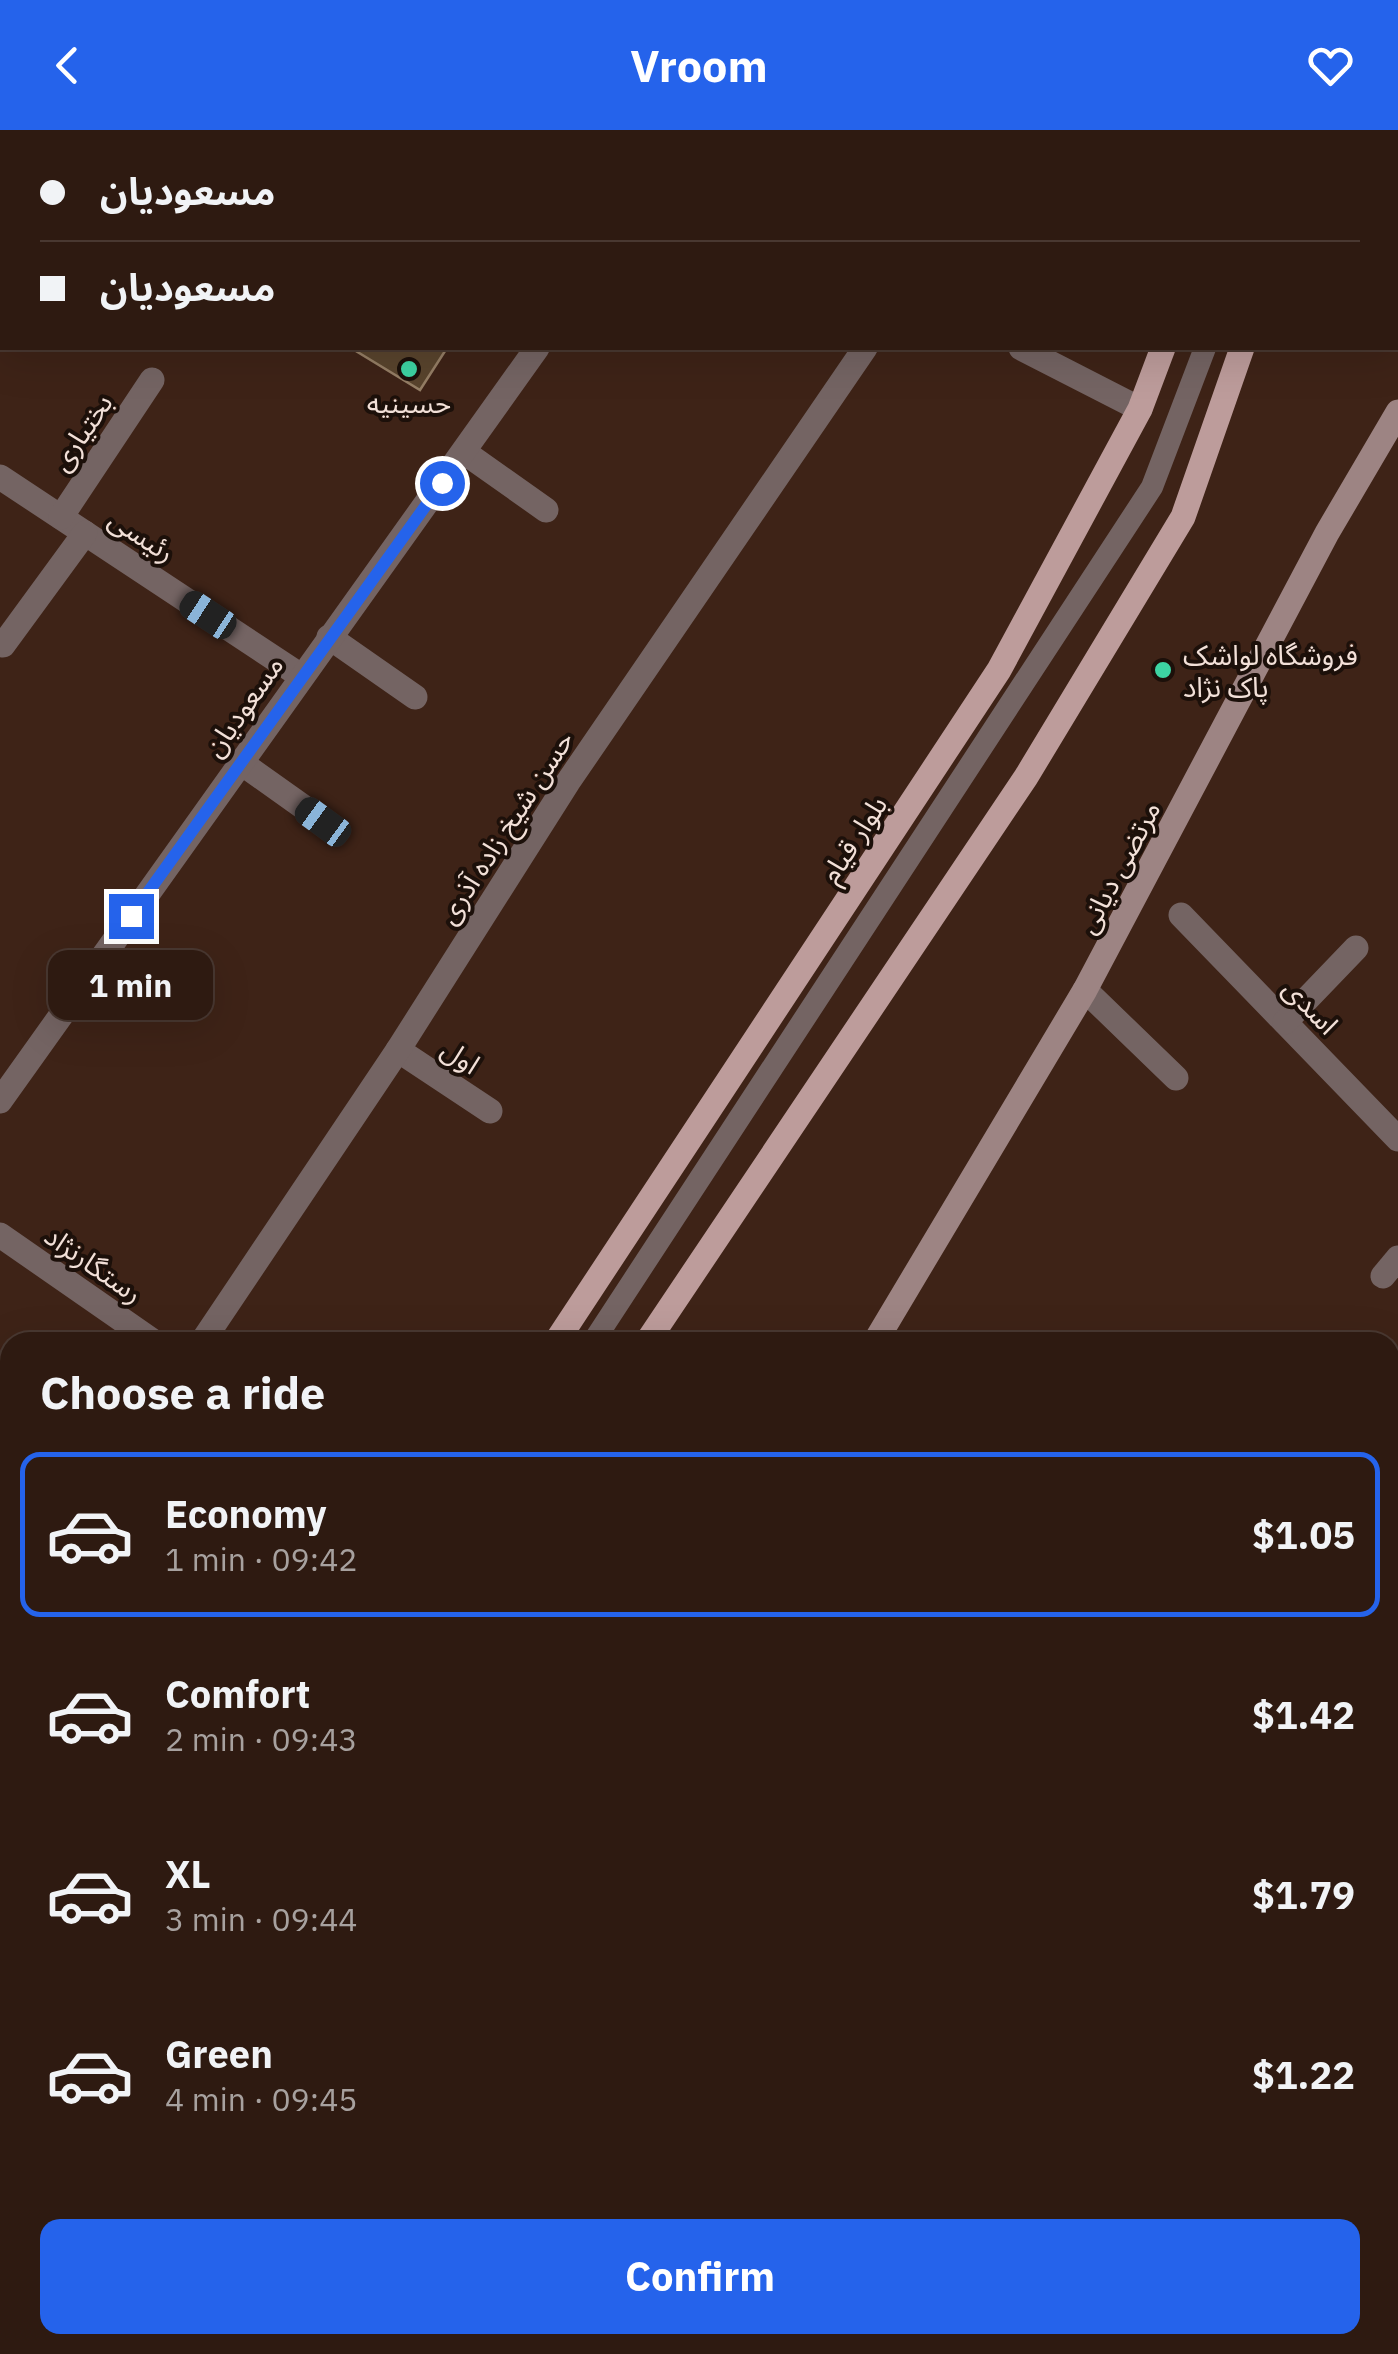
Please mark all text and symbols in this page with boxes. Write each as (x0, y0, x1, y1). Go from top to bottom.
text: Vroom (630, 36, 768, 94)
icon: back (40, 38, 95, 93)
icon: heart (1303, 38, 1358, 93)
text: مسعودیان (100, 166, 275, 215)
text: مسعودیان (100, 262, 275, 311)
marker: حسینیه (398, 358, 420, 380)
place label: حسینیه (367, 384, 451, 421)
street label: بختیاری (42, 386, 120, 478)
route start (420, 461, 465, 506)
street label: رئیسی (102, 500, 182, 570)
car (175, 586, 241, 644)
place label: فروشگاه لواشک پاک نژاد (1183, 636, 1358, 705)
street label: مسعودیان (195, 648, 291, 764)
marker: فروشگاه لواشک پاک نژاد (1152, 659, 1174, 681)
street label: حسن شیخ زاده آذری (429, 723, 584, 932)
street label: بلوار قیام (811, 788, 898, 892)
car (290, 792, 356, 852)
street label: مرتضی دیانی (1068, 794, 1168, 940)
route end (109, 894, 154, 939)
callout: 1 min (48, 951, 214, 1021)
text: 1 min (89, 964, 172, 1006)
street label: اسدی (1275, 970, 1347, 1042)
street label: اول (435, 1030, 487, 1082)
street label: رستگارنژاد (38, 1217, 150, 1311)
text: Choose a ride (40, 1363, 325, 1421)
text: Economy (165, 1489, 327, 1538)
icon: car (45, 1490, 135, 1580)
text: $1.05 (1252, 1510, 1355, 1559)
text: 1 min · 09:42 (165, 1538, 358, 1580)
text: Comfort (165, 1669, 310, 1718)
icon: car (45, 1670, 135, 1760)
text: $1.42 (1252, 1690, 1355, 1739)
text: 2 min · 09:43 (165, 1718, 358, 1760)
text: XL (165, 1849, 211, 1898)
icon: car (45, 1850, 135, 1940)
text: $1.79 (1252, 1870, 1355, 1919)
text: 3 min · 09:44 (165, 1898, 358, 1940)
text: Green (165, 2029, 273, 2078)
icon: car (45, 2030, 135, 2120)
text: $1.22 (1252, 2050, 1355, 2099)
text: 4 min · 09:45 (165, 2078, 358, 2120)
button: Confirm (40, 2219, 1360, 2334)

